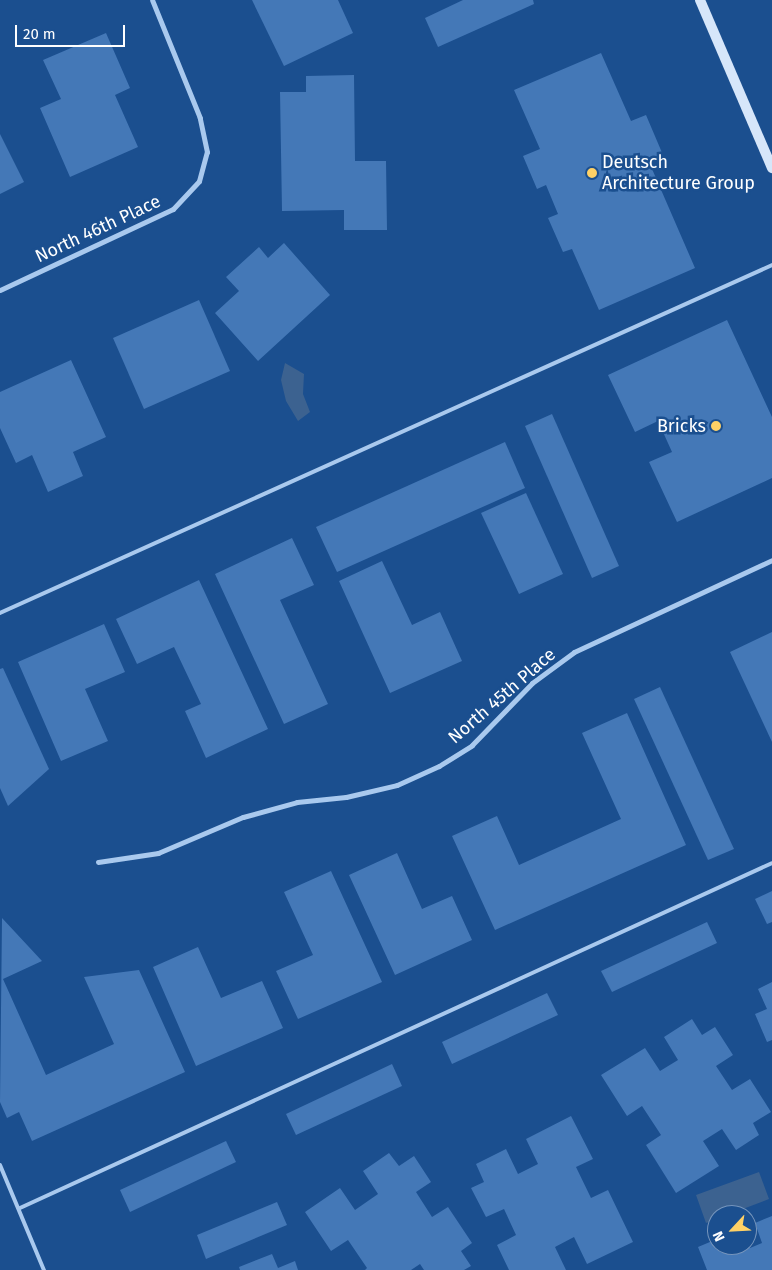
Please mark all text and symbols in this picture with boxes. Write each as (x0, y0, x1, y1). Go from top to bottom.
scale bar (18, 15, 128, 47)
text: 20 m (23, 25, 56, 43)
place label: Deutsch Architecture Group (602, 152, 755, 194)
marker: Deutsch Architecture Group (586, 167, 598, 179)
street label: North 46th Place (32, 191, 164, 267)
place label: Bricks (657, 415, 706, 437)
marker: Bricks (710, 420, 722, 432)
street label: North 45th Place (444, 644, 560, 748)
north arrow (707, 1205, 757, 1255)
text: N (709, 1228, 729, 1244)

